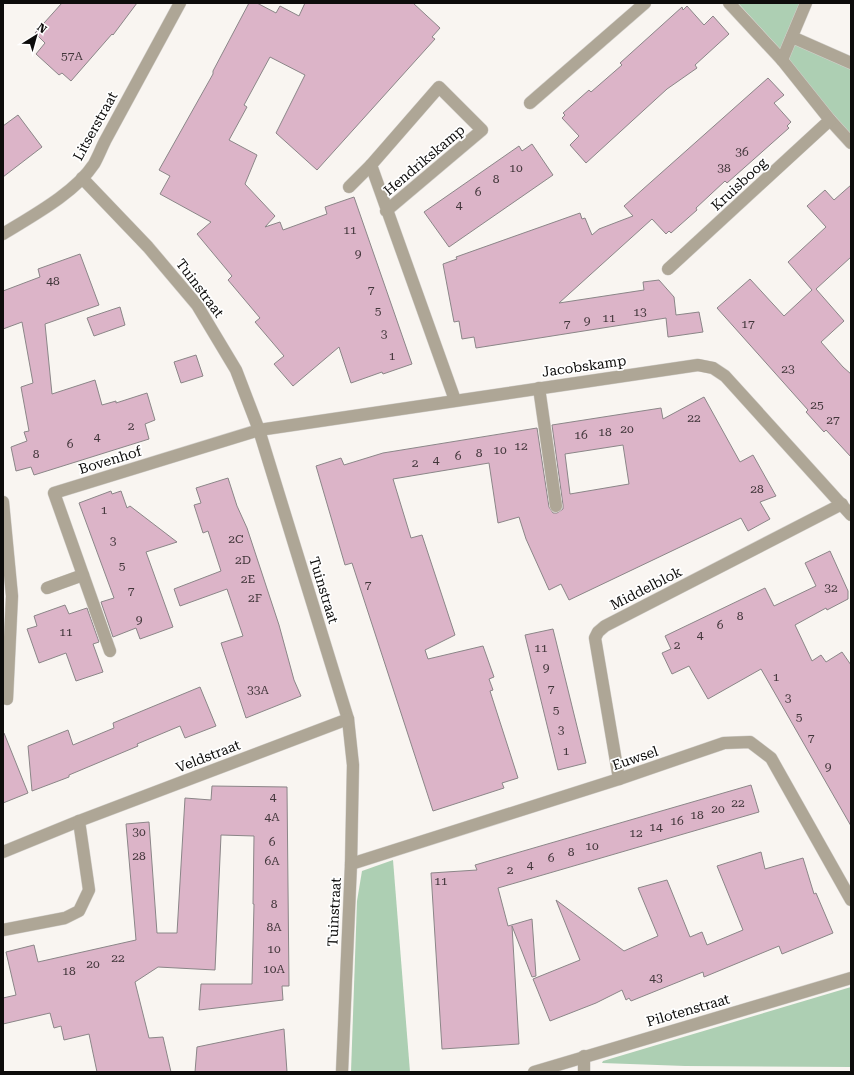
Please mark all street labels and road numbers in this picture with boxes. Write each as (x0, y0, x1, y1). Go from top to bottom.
street label: Litserstraat (70, 89, 120, 163)
street label: Hendrikskamp (380, 122, 468, 198)
street label: Kruisboog (708, 154, 770, 214)
street label: Tuinstraat (173, 256, 227, 320)
street label: Jacobskamp (541, 352, 627, 380)
street label: Bovenhof (77, 443, 144, 477)
street label: Tuinstraat (306, 555, 342, 625)
street label: Middelblok (607, 563, 685, 613)
street label: Veldstraat (174, 736, 242, 776)
street label: Euwsel (610, 742, 661, 773)
street label: Tuinstraat (324, 877, 344, 947)
street label: Pilotenstraat (645, 990, 731, 1030)

